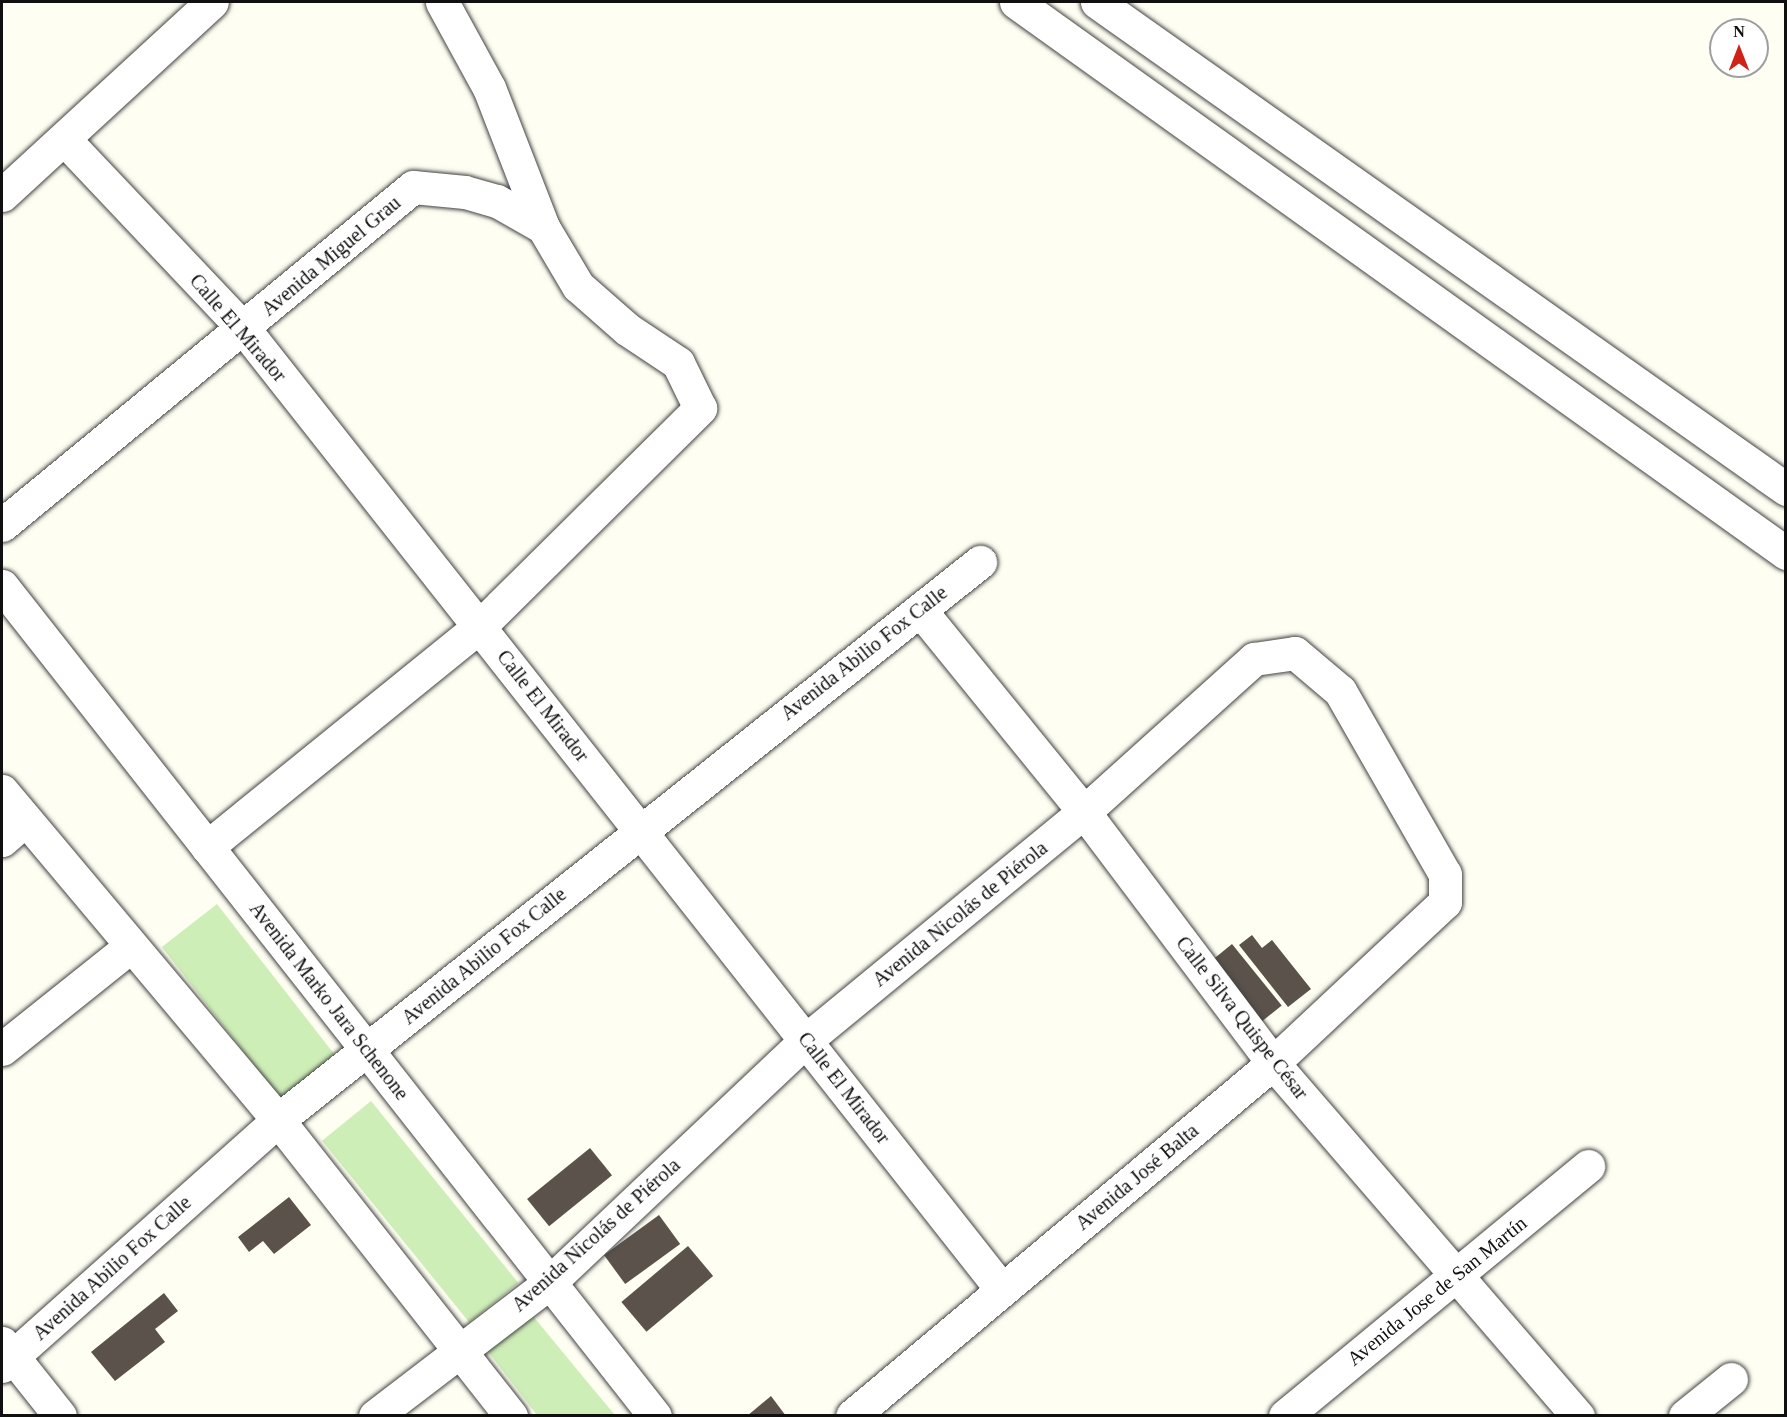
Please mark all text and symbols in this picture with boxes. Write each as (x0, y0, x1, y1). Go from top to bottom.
north arrow (1709, 18, 1769, 78)
text: N (1733, 23, 1745, 40)
street label: Avenida Miguel Grau (257, 191, 405, 321)
street label: Calle El Mirador (184, 269, 292, 387)
street label: Avenida Abilio Fox Calle (776, 580, 952, 726)
street label: Calle El Mirador (492, 645, 594, 767)
street label: Avenida Nicolás de Piérola (868, 836, 1052, 992)
street label: Avenida Abilio Fox Calle (397, 882, 571, 1030)
street label: Avenida Marko Jara Schenone (244, 897, 414, 1105)
street label: Calle Silva Quispe César (1171, 932, 1313, 1104)
street label: Calle El Mirador (793, 1027, 895, 1149)
street label: Avenida José Balta (1071, 1119, 1203, 1235)
street label: Avenida Nicolás de Piérola (507, 1153, 685, 1317)
street label: Avenida Abilio Fox Calle (28, 1190, 196, 1346)
street label: Avenida Jose de San Martín (1342, 1211, 1532, 1371)

